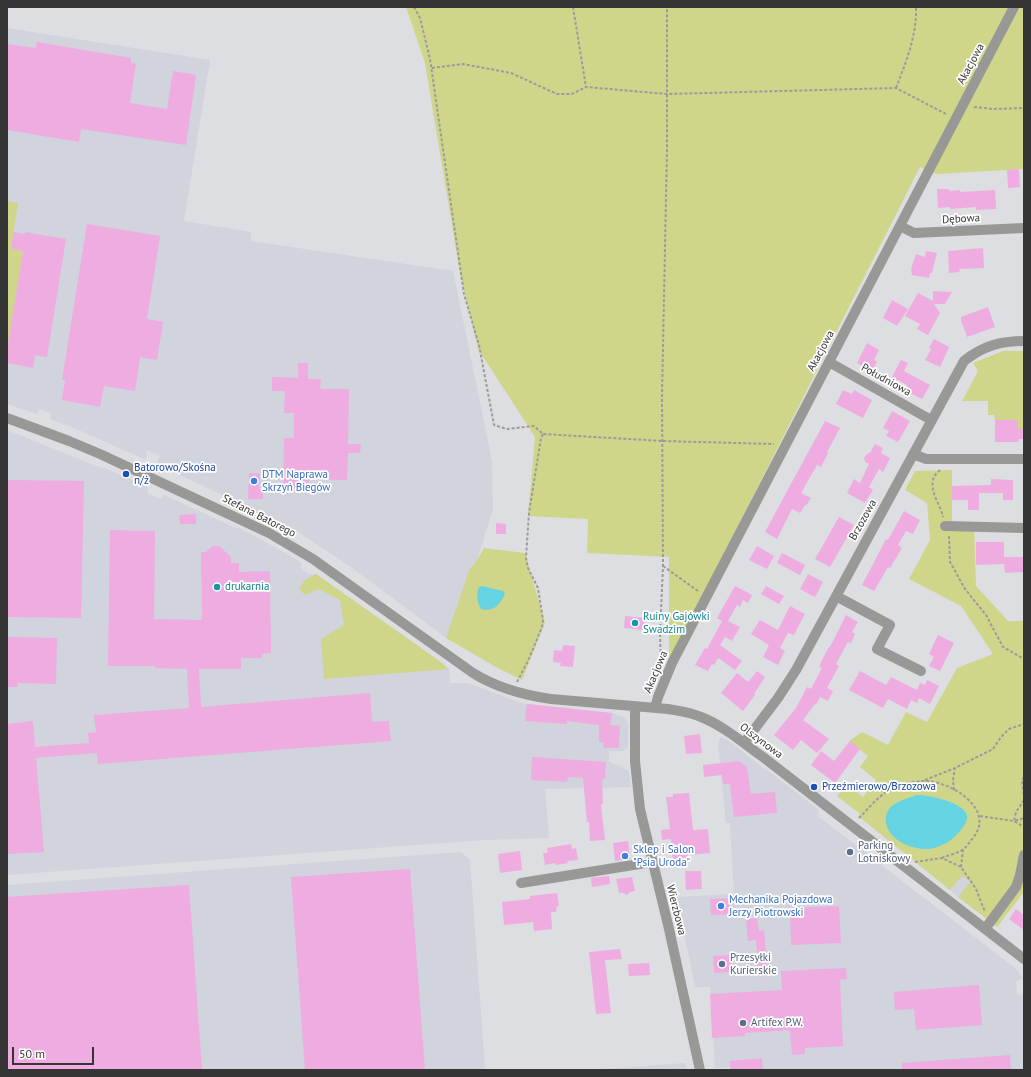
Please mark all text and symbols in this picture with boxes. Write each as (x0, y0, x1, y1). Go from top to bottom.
street label: Akacjowa (955, 41, 987, 87)
street label: Dębowa (942, 211, 980, 227)
street label: Akacjowa (805, 328, 837, 374)
street label: Południowa (859, 361, 913, 399)
place label: Batorowo/Skośna n/ż (134, 461, 216, 487)
place label: DTM Naprawa Skrzyń Biegów (262, 468, 330, 494)
marker: Batorowo/Skośna n/ż (121, 469, 131, 479)
marker: DTM Naprawa Skrzyń Biegów (249, 476, 259, 486)
street label: Stefana Batorego (220, 492, 298, 540)
street label: Brzozowa (846, 497, 880, 543)
place label: drukarnia (225, 580, 269, 594)
marker: drukarnia (212, 582, 222, 592)
place label: Ruiny Gajówki Swadzim (643, 610, 710, 636)
marker: Ruiny Gajówki Swadzim (630, 618, 640, 628)
street label: Akacjowa (641, 649, 671, 695)
street label: Olszynowa (737, 720, 785, 762)
place label: Przeźmierowo/Brzozowa (822, 780, 936, 794)
marker: Przeźmierowo/Brzozowa (809, 782, 819, 792)
place label: Parking Lotniskowy (858, 839, 910, 865)
place label: Sklep i Salon "Psia Uroda" (633, 843, 694, 869)
marker: Parking Lotniskowy (845, 847, 855, 857)
marker: Sklep i Salon "Psia Uroda" (620, 851, 630, 861)
street label: Wierzbowa (663, 883, 689, 937)
place label: Mechanika Pojazdowa Jerzy Piotrowski (729, 893, 832, 919)
marker: Mechanika Pojazdowa Jerzy Piotrowski (716, 901, 726, 911)
place label: Przesyłki Kurierskie (730, 951, 777, 977)
marker: Przesyłki Kurierskie (717, 959, 727, 969)
place label: Artifex P.W. (751, 1016, 803, 1030)
marker: Artifex P.W. (738, 1018, 748, 1028)
scale bar (14, 1039, 96, 1065)
text: 50 m (19, 1046, 45, 1061)

